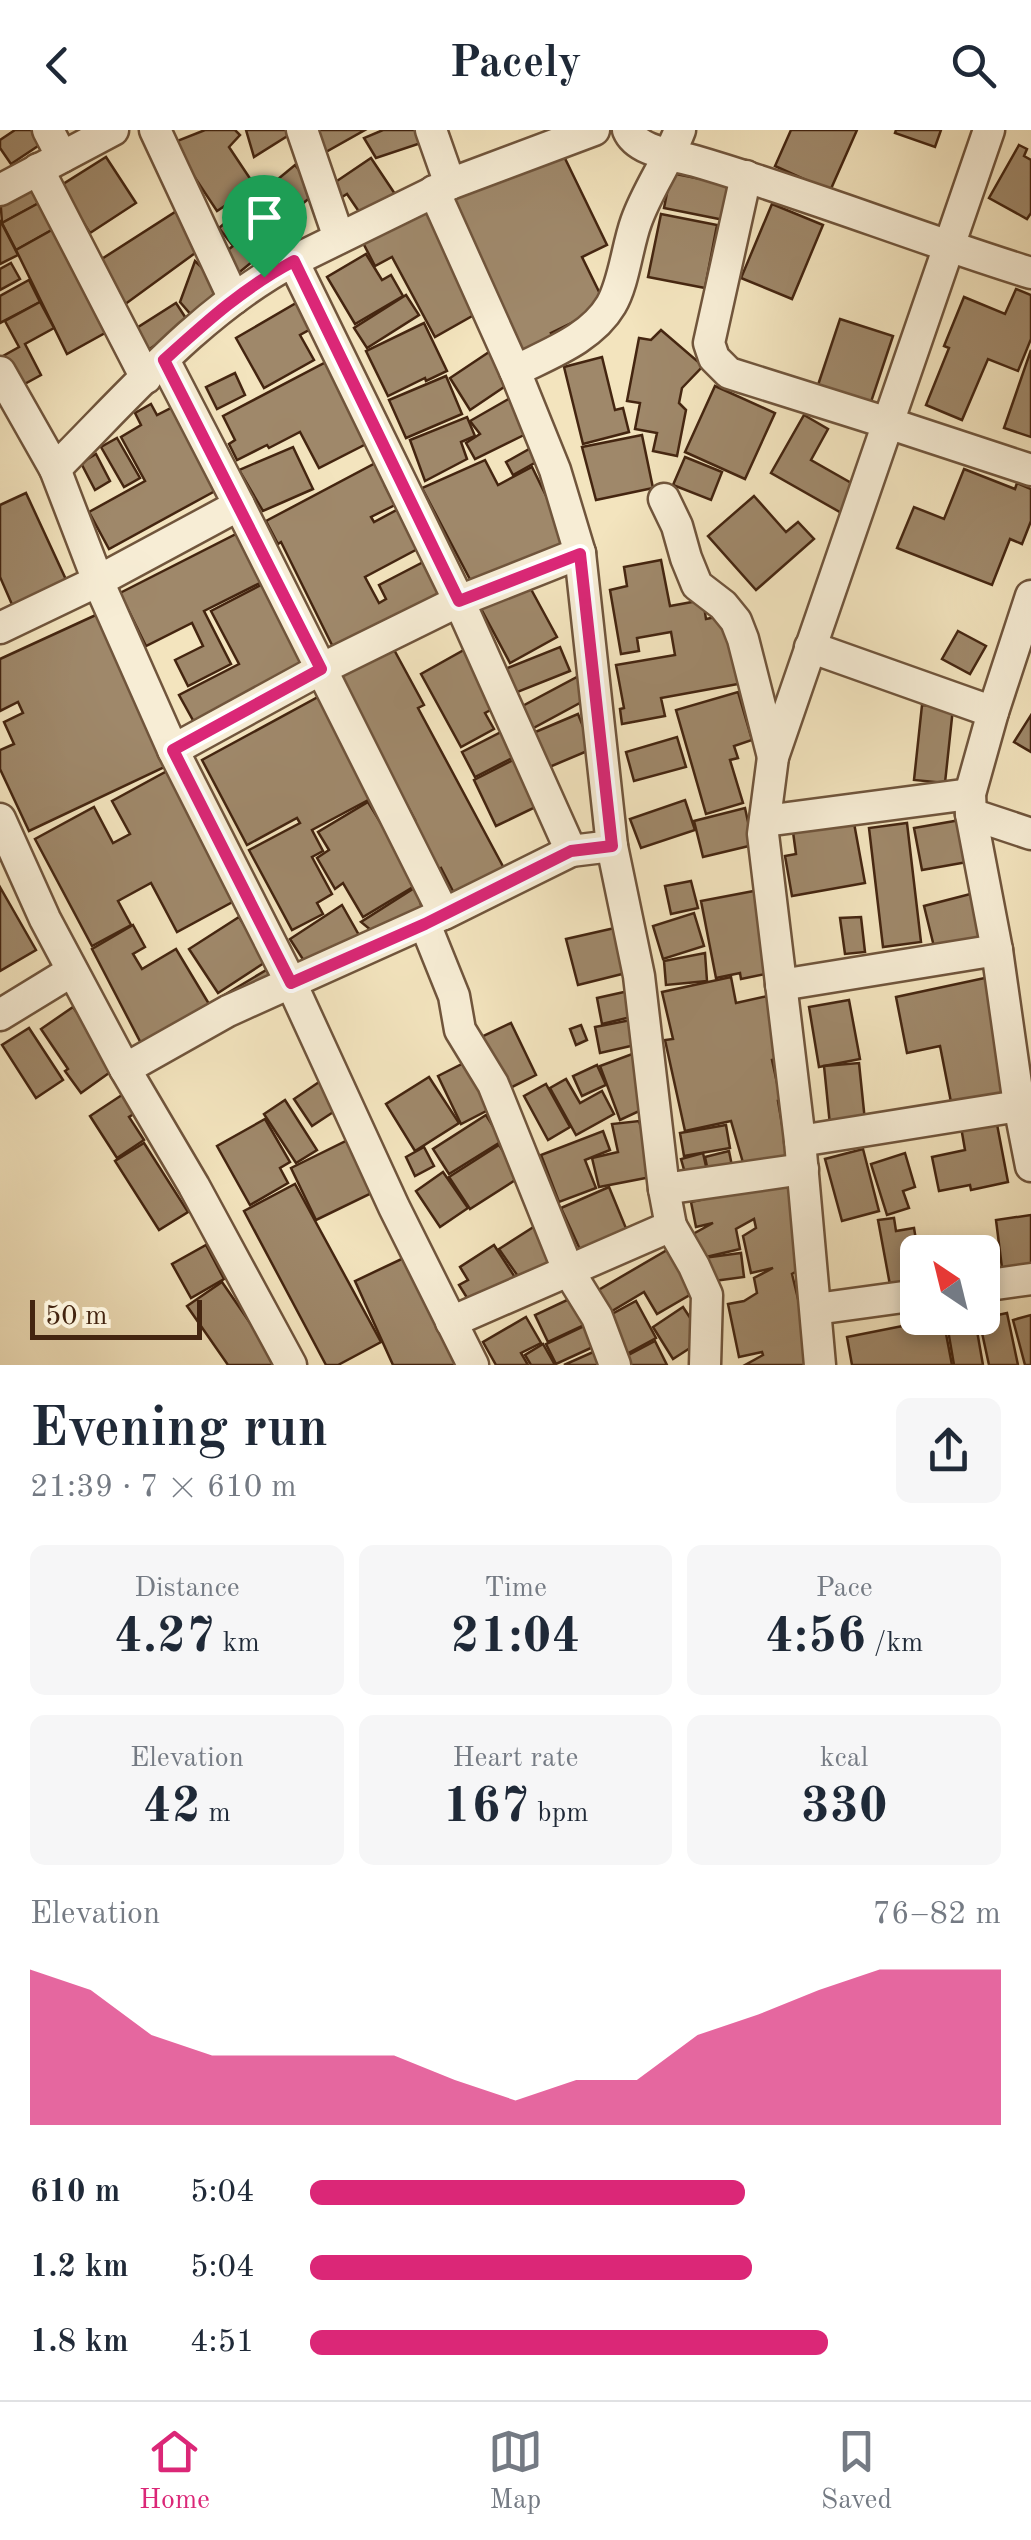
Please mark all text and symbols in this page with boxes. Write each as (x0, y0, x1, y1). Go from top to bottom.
icon: back (30, 38, 85, 93)
icon: search (946, 38, 1001, 93)
text: Pacely (449, 42, 582, 87)
pin (222, 175, 307, 278)
icon: arrive (237, 190, 292, 245)
north arrow (900, 1235, 1000, 1335)
map controls (900, 1235, 1000, 1335)
scale bar (30, 1295, 202, 1340)
text: 50 m (45, 1303, 108, 1331)
button: share (896, 1398, 1001, 1503)
text: Evening run (30, 1403, 328, 1458)
text: 21:39 · 7 × 610 m (30, 1472, 297, 1504)
text: Distance (134, 1575, 240, 1603)
text: Time (484, 1575, 547, 1603)
text: Pace (816, 1575, 873, 1603)
text: 4.27 (114, 1613, 215, 1663)
text: 21:04 (450, 1613, 580, 1663)
text: 4:56 (765, 1613, 866, 1663)
text: km (215, 1630, 260, 1658)
text: /km (866, 1630, 923, 1658)
text: Elevation (130, 1745, 244, 1773)
text: Heart rate (453, 1745, 578, 1773)
text: kcal (820, 1745, 868, 1773)
text: 42 (143, 1783, 201, 1833)
text: 167 (443, 1783, 530, 1833)
text: 330 (801, 1783, 888, 1833)
text: m (201, 1800, 231, 1828)
text: bpm (530, 1800, 588, 1828)
text: Elevation (30, 1899, 160, 1931)
text: 76–82 m (873, 1899, 1001, 1931)
text: 610 m (30, 2177, 120, 2209)
text: 5:04 (190, 2177, 255, 2209)
text: 1.2 km (30, 2252, 129, 2284)
text: 5:04 (190, 2252, 255, 2284)
text: 1.8 km (30, 2327, 129, 2359)
text: 4:51 (190, 2327, 255, 2359)
tab: Home (139, 2424, 210, 2519)
tab: Map (488, 2424, 543, 2519)
tab: Saved (821, 2424, 892, 2519)

